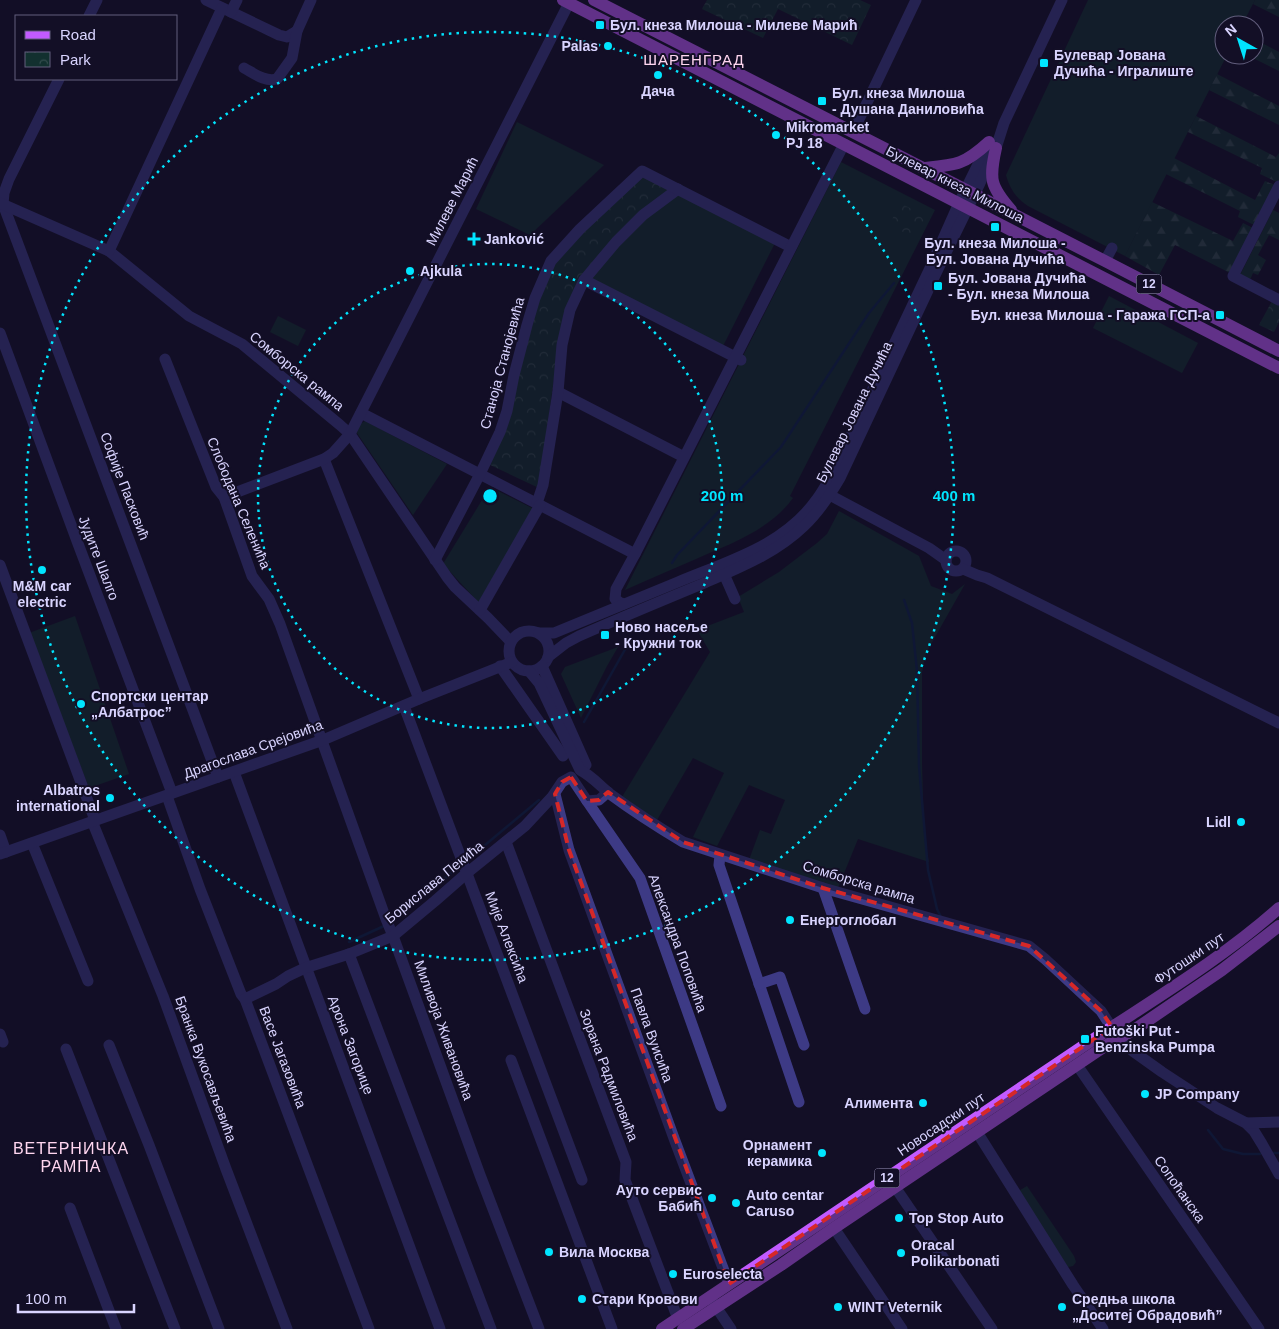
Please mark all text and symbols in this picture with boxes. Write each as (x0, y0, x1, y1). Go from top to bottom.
legend (15, 15, 178, 80)
north arrow (1214, 15, 1264, 65)
place label: Бул. кнеза Милоша - Милеве Марић (610, 17, 857, 33)
marker: Бул. кнеза Милоша - Милеве Марић (594, 19, 606, 31)
text: N (1222, 20, 1240, 39)
text: Road (60, 26, 96, 43)
place label: Palas (561, 38, 598, 54)
marker: Palas (602, 40, 614, 52)
place label: Булевар Јована Дучића - Игралиште (1054, 47, 1194, 79)
text: Park (60, 51, 91, 68)
district label: ШАРЕНГРАД (643, 51, 745, 68)
marker: Булевар Јована Дучића - Игралиште (1038, 57, 1050, 69)
marker: Дача (652, 69, 664, 81)
place label: Дача (641, 83, 675, 99)
place label: Бул. кнеза Милоша - Душана Даниловића (832, 85, 984, 117)
marker: Бул. кнеза Милоша - Душана Даниловића (816, 95, 828, 107)
place label: Mikromarket PJ 18 (786, 119, 870, 151)
marker: Mikromarket PJ 18 (770, 129, 782, 141)
street label: Булевар кнеза Милоша (884, 142, 1027, 226)
street label: Милеве Марић (423, 154, 481, 248)
marker: Бул. кнеза Милоша - Бул. Јована Дучића (989, 221, 1001, 233)
place label: Janković (484, 231, 544, 247)
marker: Janković (468, 233, 480, 245)
place label: Бул. кнеза Милоша - Бул. Јована Дучића (924, 235, 1066, 267)
place label: Ajkula (420, 263, 462, 279)
marker: Ajkula (404, 265, 416, 277)
place label: Бул. Јована Дучића - Бул. кнеза Милоша (948, 270, 1090, 302)
road number: 12 (1136, 274, 1162, 294)
marker: Бул. Јована Дучића - Бул. кнеза Милоша (932, 280, 944, 292)
street label: Станоја Станојевића (477, 295, 527, 431)
place label: Бул. кнеза Милоша - Гаража ГСП-а (971, 307, 1210, 323)
marker: Бул. кнеза Милоша - Гаража ГСП-а (1214, 309, 1226, 321)
street label: Сомборска рампа (247, 328, 348, 414)
street label: Булевар Јована Дучића (813, 339, 895, 485)
street label: Софије Пасковић (97, 430, 153, 542)
street label: Слободана Селенића (204, 435, 274, 571)
centre of rings (481, 487, 499, 505)
text: 200 m (701, 487, 743, 504)
text: 400 m (933, 487, 975, 504)
street label: Јудите Шалго (76, 514, 122, 603)
marker: M&M car electric (36, 564, 48, 576)
place label: M&M car electric (13, 578, 72, 610)
place label: Ново насеље - Кружни ток (615, 619, 708, 651)
marker: Ново насеље - Кружни ток (599, 629, 611, 641)
place label: Спортски центар „Албатрос” (91, 688, 209, 720)
marker: Спортски центар „Албатрос” (75, 698, 87, 710)
street label: Драгослава Срејовића (181, 716, 325, 782)
place label: Albatros international (16, 782, 100, 814)
marker: Albatros international (104, 792, 116, 804)
place label: Lidl (1206, 814, 1231, 830)
marker: Lidl (1235, 816, 1247, 828)
street label: Борислава Пекића (382, 837, 487, 927)
street label: Сомборска рампа (801, 857, 917, 907)
street label: Александра Поповића (646, 872, 711, 1014)
street label: Мије Алексића (482, 889, 532, 985)
place label: Енергоглобал (800, 912, 896, 928)
marker: Енергоглобал (784, 914, 796, 926)
street label: Футошки пут (1151, 928, 1228, 987)
street label: Миливоја Живановића (411, 958, 477, 1102)
street label: Павла Вуисића (628, 986, 677, 1085)
street label: Арона Загорице (325, 993, 377, 1097)
street label: Бранка Вукосављевића (172, 994, 240, 1144)
street label: Васе Јагазовића (256, 1004, 310, 1110)
street label: Зорана Радмиловића (576, 1007, 642, 1144)
place label: Futoški Put - Benzinska Pumpa (1095, 1023, 1215, 1055)
marker: Futoški Put - Benzinska Pumpa (1079, 1033, 1091, 1045)
place label: JP Company (1155, 1086, 1240, 1102)
marker: JP Company (1139, 1088, 1151, 1100)
street label: Новосадски пут (894, 1089, 988, 1159)
place label: Алимента (844, 1095, 913, 1111)
marker: Алимента (917, 1097, 929, 1109)
place label: Орнамент керамика (743, 1137, 812, 1169)
district label: ВЕТЕРНИЧКА РАМПА (13, 1140, 129, 1175)
marker: Орнамент керамика (816, 1147, 828, 1159)
street label: Сопоћанска (1151, 1153, 1209, 1226)
road number: 12 (874, 1168, 900, 1188)
place label: Ауто сервис Бабић (616, 1182, 702, 1214)
place label: Auto centar Caruso (746, 1187, 824, 1219)
marker: Ауто сервис Бабић (706, 1192, 718, 1204)
marker: Auto centar Caruso (730, 1197, 742, 1209)
place label: Top Stop Auto (909, 1210, 1004, 1226)
marker: Top Stop Auto (893, 1212, 905, 1224)
place label: Oracal Polikarbonati (911, 1237, 1000, 1269)
place label: Вила Москва (559, 1244, 650, 1260)
marker: Вила Москва (543, 1246, 555, 1258)
marker: Oracal Polikarbonati (895, 1247, 907, 1259)
place label: Euroselecta (683, 1266, 763, 1282)
marker: Euroselecta (667, 1268, 679, 1280)
scale bar (18, 1282, 134, 1314)
text: 100 m (25, 1290, 67, 1307)
place label: Стари Кровови (592, 1291, 698, 1307)
place label: Средња школа „Доситеј Обрадовић” (1072, 1291, 1222, 1323)
marker: Стари Кровови (576, 1293, 588, 1305)
place label: WINT Veternik (848, 1299, 942, 1315)
marker: WINT Veternik (832, 1301, 844, 1313)
marker: Средња школа „Доситеј Обрадовић” (1056, 1301, 1068, 1313)

